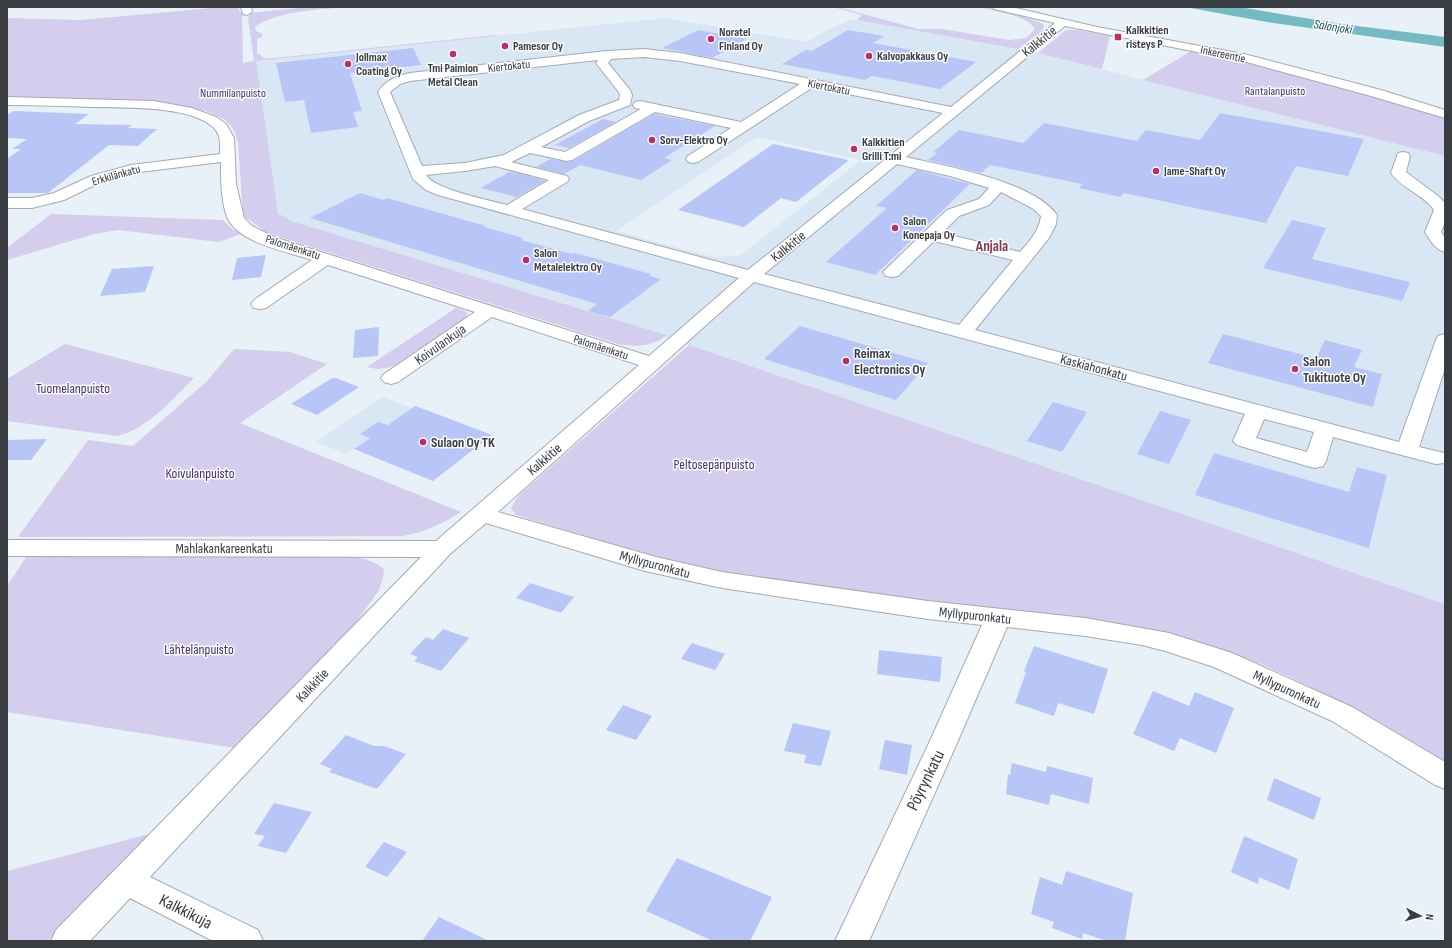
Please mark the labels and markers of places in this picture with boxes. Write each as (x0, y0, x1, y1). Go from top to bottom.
place label: Kalkkitien risteys P (1126, 23, 1169, 52)
place label: Noratel Finland Oy (719, 25, 763, 54)
marker: Kalkkitien risteys P (1113, 32, 1123, 42)
marker: Noratel Finland Oy (706, 34, 716, 44)
place label: Pamesor Oy (513, 39, 563, 54)
marker: Pamesor Oy (500, 41, 510, 51)
marker: Tmi Paimion Metal Clean (448, 49, 458, 59)
place label: Kalvopakkaus Oy (877, 49, 948, 64)
place label: Jollmax Coating Oy (355, 50, 402, 79)
marker: Kalvopakkaus Oy (864, 51, 874, 61)
marker: Jollmax Coating Oy (343, 59, 353, 69)
place label: Tmi Paimion Metal Clean (428, 61, 478, 90)
place label: Sorv-Elektro Oy (660, 133, 728, 148)
marker: Sorv-Elektro Oy (647, 135, 657, 145)
place label: Kalkkitien Grilli T:mi (862, 135, 905, 164)
marker: Kalkkitien Grilli T:mi (849, 144, 859, 154)
place label: Jame-Shaft Oy (1163, 164, 1226, 179)
marker: Jame-Shaft Oy (1151, 166, 1161, 176)
place label: Salon Konepaja Oy (903, 214, 955, 243)
marker: Salon Konepaja Oy (890, 223, 900, 233)
place label: Salon Metalelektro Oy (534, 246, 602, 275)
marker: Salon Metalelektro Oy (521, 255, 531, 265)
place label: Reimax Electronics Oy (854, 345, 925, 378)
place label: Salon Tukituote Oy (1303, 353, 1366, 386)
marker: Reimax Electronics Oy (841, 356, 851, 366)
marker: Salon Tukituote Oy (1290, 364, 1300, 374)
place label: Sulaon Oy TK (431, 434, 495, 451)
marker: Sulaon Oy TK (418, 437, 428, 447)

